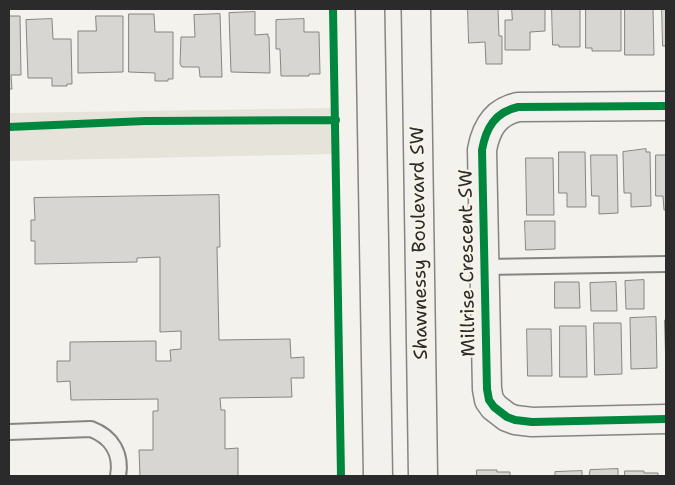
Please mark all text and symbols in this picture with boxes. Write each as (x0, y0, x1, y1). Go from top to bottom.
street label: Shawnessy Boulevard SW (407, 126, 433, 360)
street label: Millrise Crescent SW (455, 169, 481, 357)

